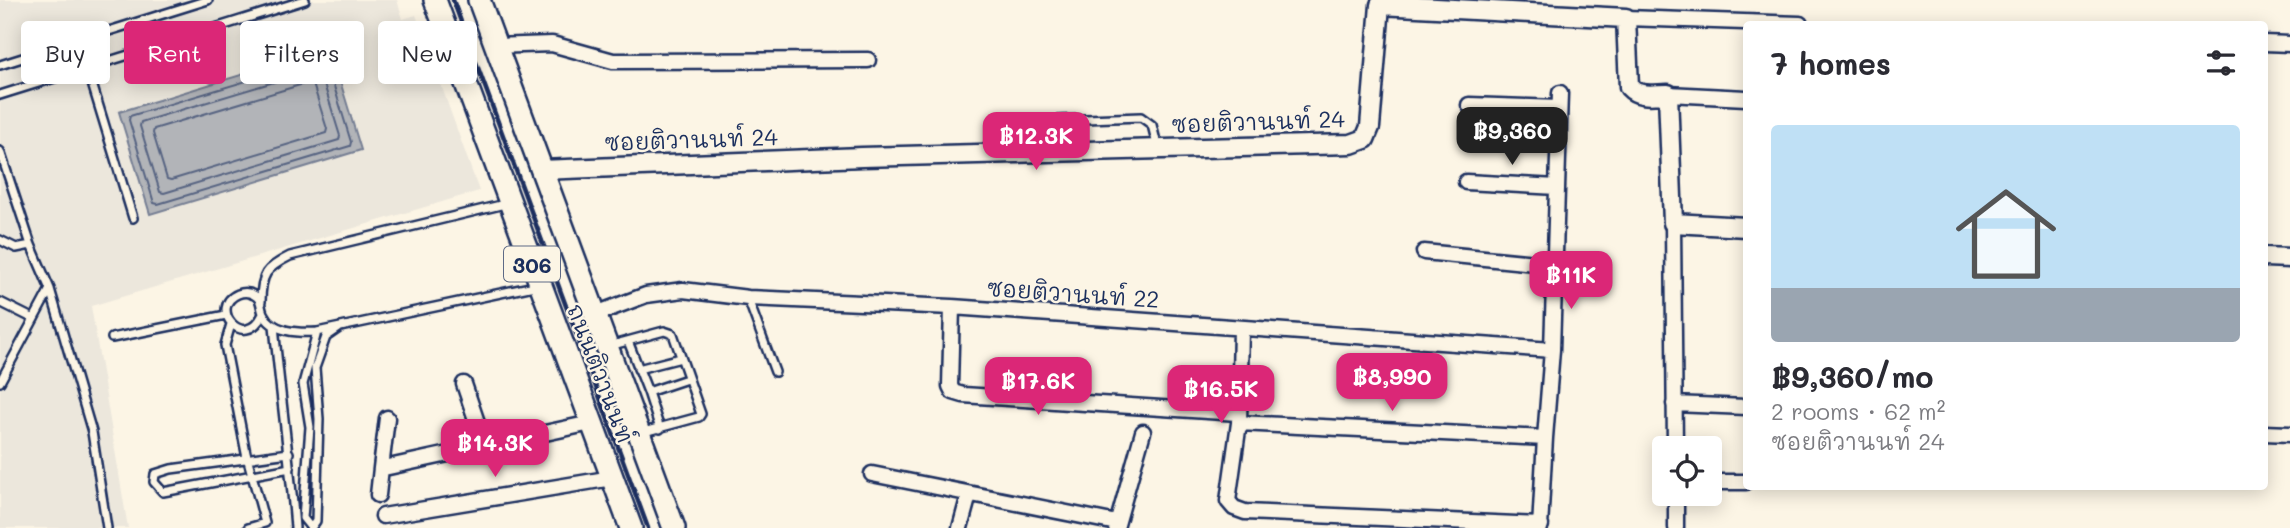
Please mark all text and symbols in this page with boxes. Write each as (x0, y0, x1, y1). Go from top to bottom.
chip: Buy (21, 21, 110, 84)
chip: Rent (124, 21, 226, 84)
chip: Filters (240, 21, 364, 84)
chip: New (378, 21, 477, 84)
text: 7 homes (1771, 43, 1891, 83)
icon: filters (2202, 44, 2240, 82)
street label: ซอยติวานนท์ 24 (1171, 101, 1346, 139)
pin: ฿9,360 (1455, 108, 1569, 167)
pin: ฿12.3K (979, 113, 1093, 172)
text: ฿9,360 (1473, 115, 1551, 145)
street label: ซอยติวานนท์ 24 (604, 119, 779, 157)
text: ฿12.3K (999, 120, 1073, 150)
icon: home (1943, 171, 2069, 297)
road number: 306 (504, 246, 560, 282)
pin: ฿11K (1530, 252, 1612, 311)
text: ฿11K (1545, 259, 1597, 289)
street label: ซอยติวานนท์ 22 (986, 271, 1160, 314)
street label: ถนนติวานนท์ (561, 299, 643, 447)
pin: ฿8,990 (1335, 354, 1449, 413)
text: ฿9,360/mo (1771, 356, 1933, 396)
pin: ฿17.6K (981, 358, 1095, 417)
text: ฿8,990 (1352, 361, 1432, 391)
text: ฿17.6K (1001, 365, 1075, 395)
pin: ฿16.5K (1164, 366, 1278, 425)
text: ฿16.5K (1183, 373, 1259, 403)
text: 2 rooms · 62 m² (1771, 396, 1945, 426)
pin: ฿14.3K (438, 420, 552, 479)
text: ซอยติวานนท์ 24 (1771, 426, 1945, 456)
text: ฿14.3K (457, 427, 533, 457)
map controls (1652, 436, 1722, 506)
button: locate (1652, 436, 1722, 506)

